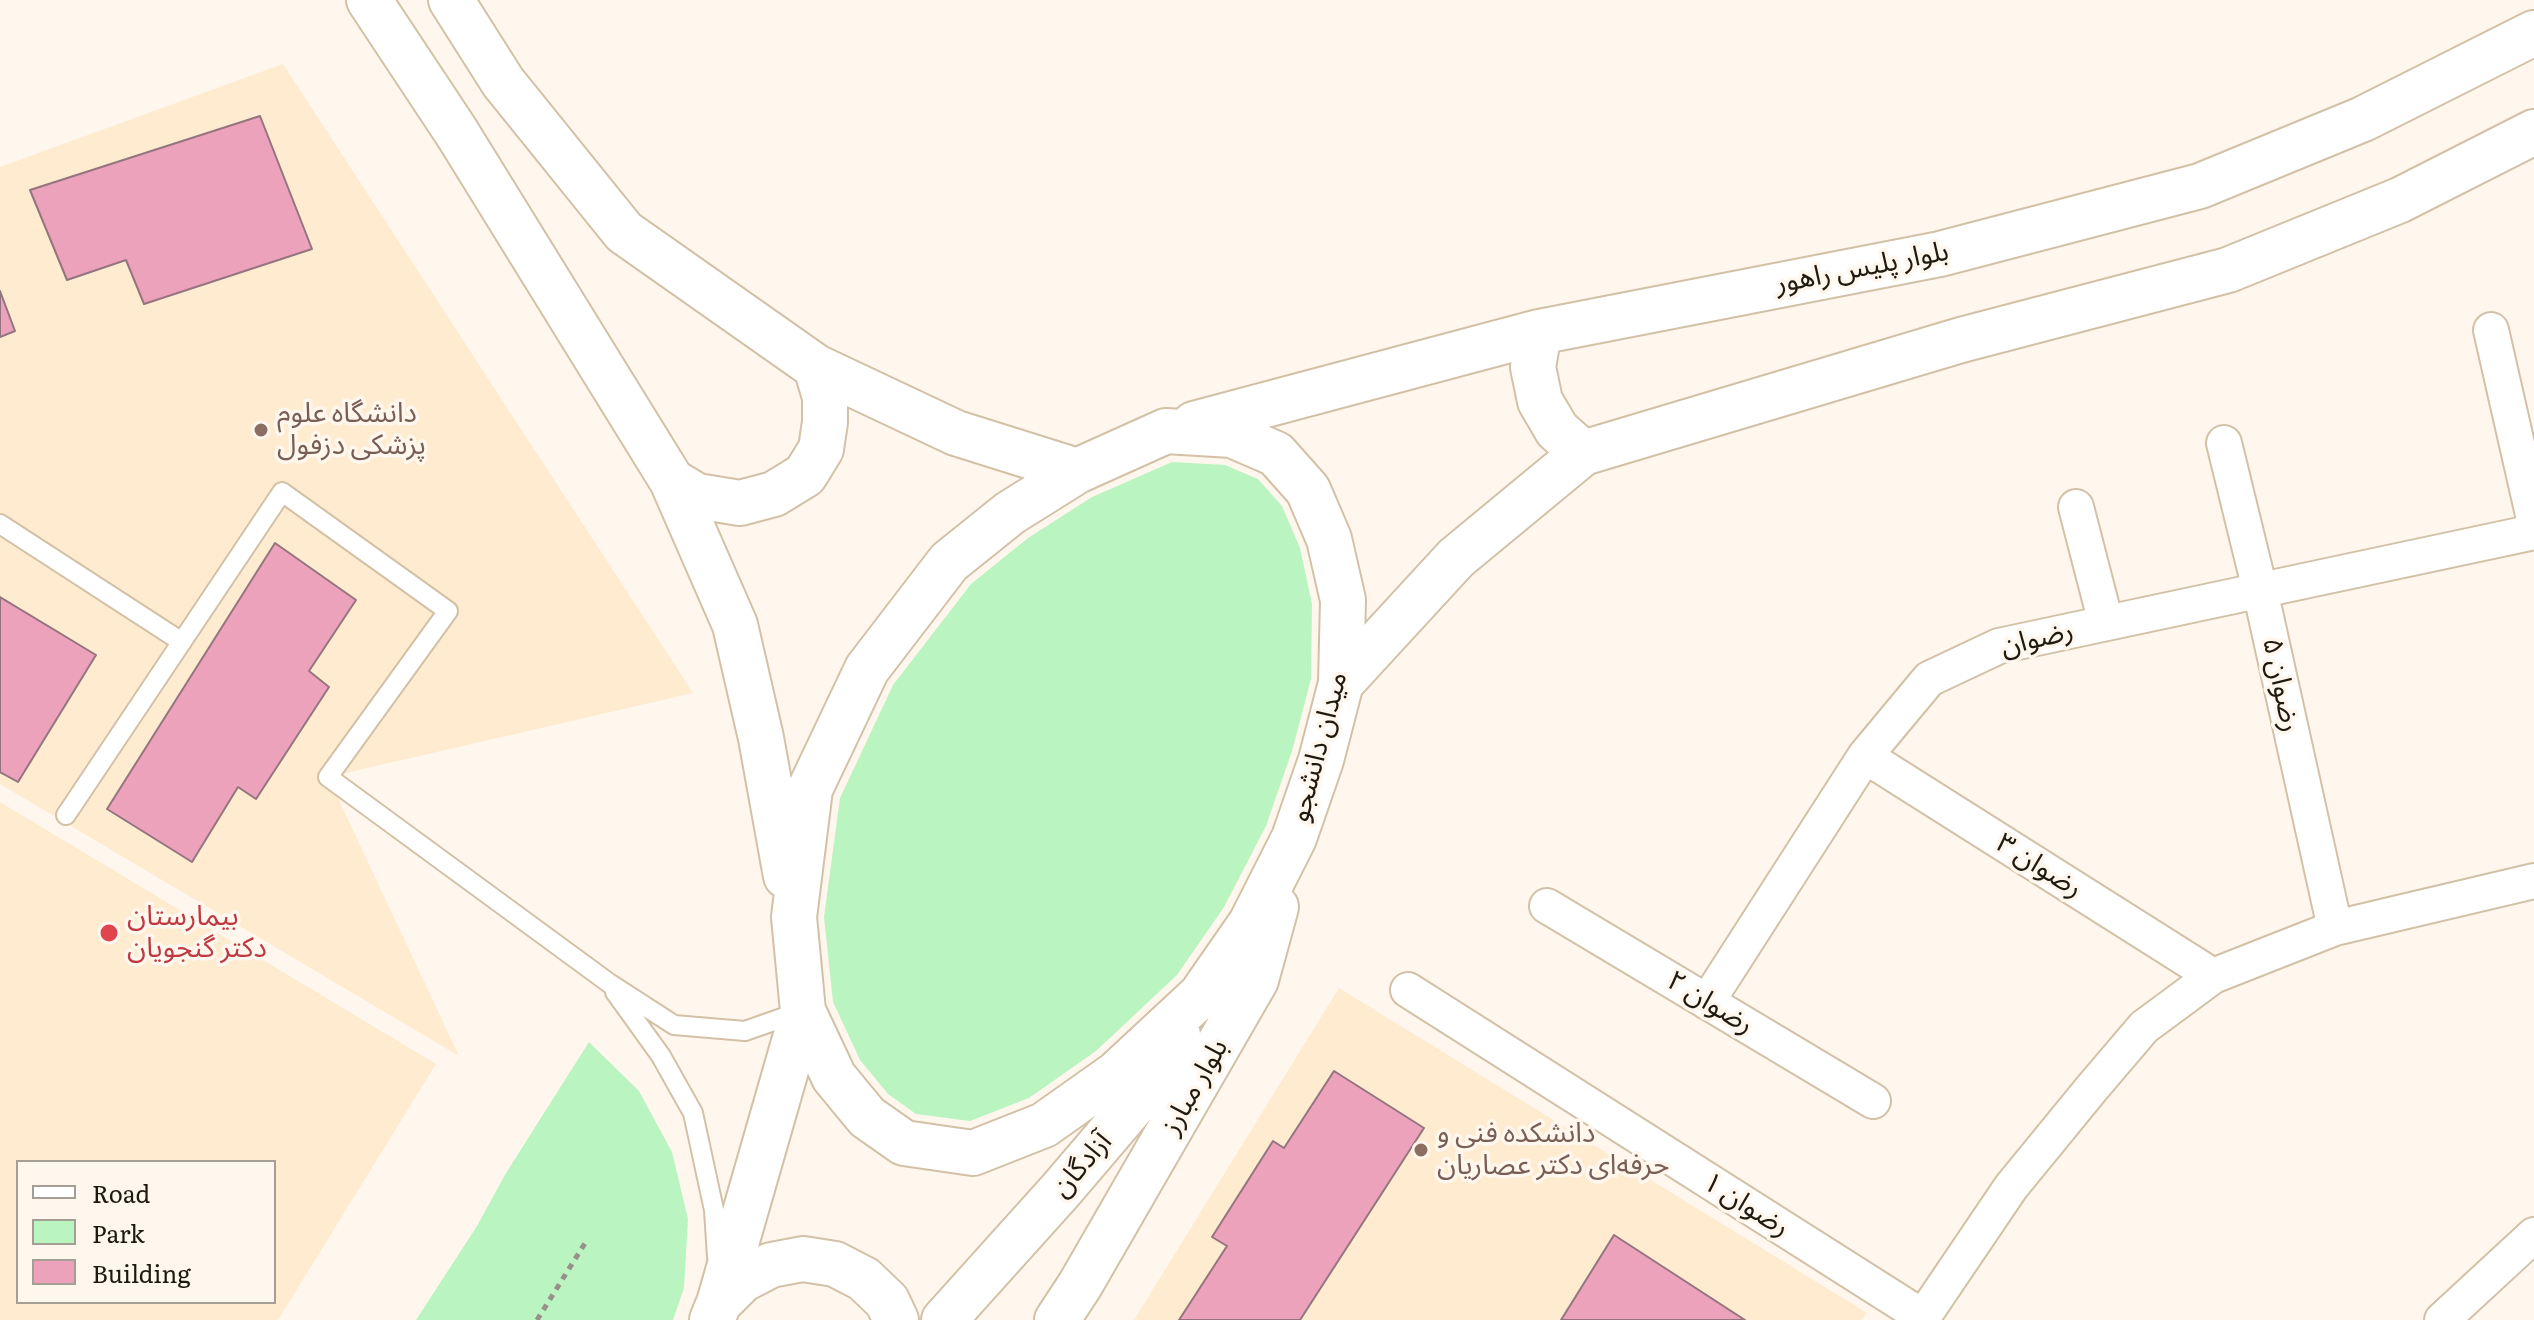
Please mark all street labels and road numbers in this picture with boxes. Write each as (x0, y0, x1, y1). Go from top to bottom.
street label: بلوار پلیس راهور (1772, 235, 1952, 301)
street label: رضوان (1997, 614, 2077, 664)
street label: رضوان ۵ (2255, 635, 2307, 735)
street label: میدان دانشجو (1283, 668, 1355, 826)
street label: رضوان ۳ (1990, 826, 2088, 906)
street label: رضوان ۲ (1660, 964, 1760, 1042)
street label: بلوار مبارز (1154, 1033, 1236, 1141)
street label: آزادگان (1045, 1126, 1119, 1204)
street label: رضوان ۱ (1697, 1165, 1795, 1245)

